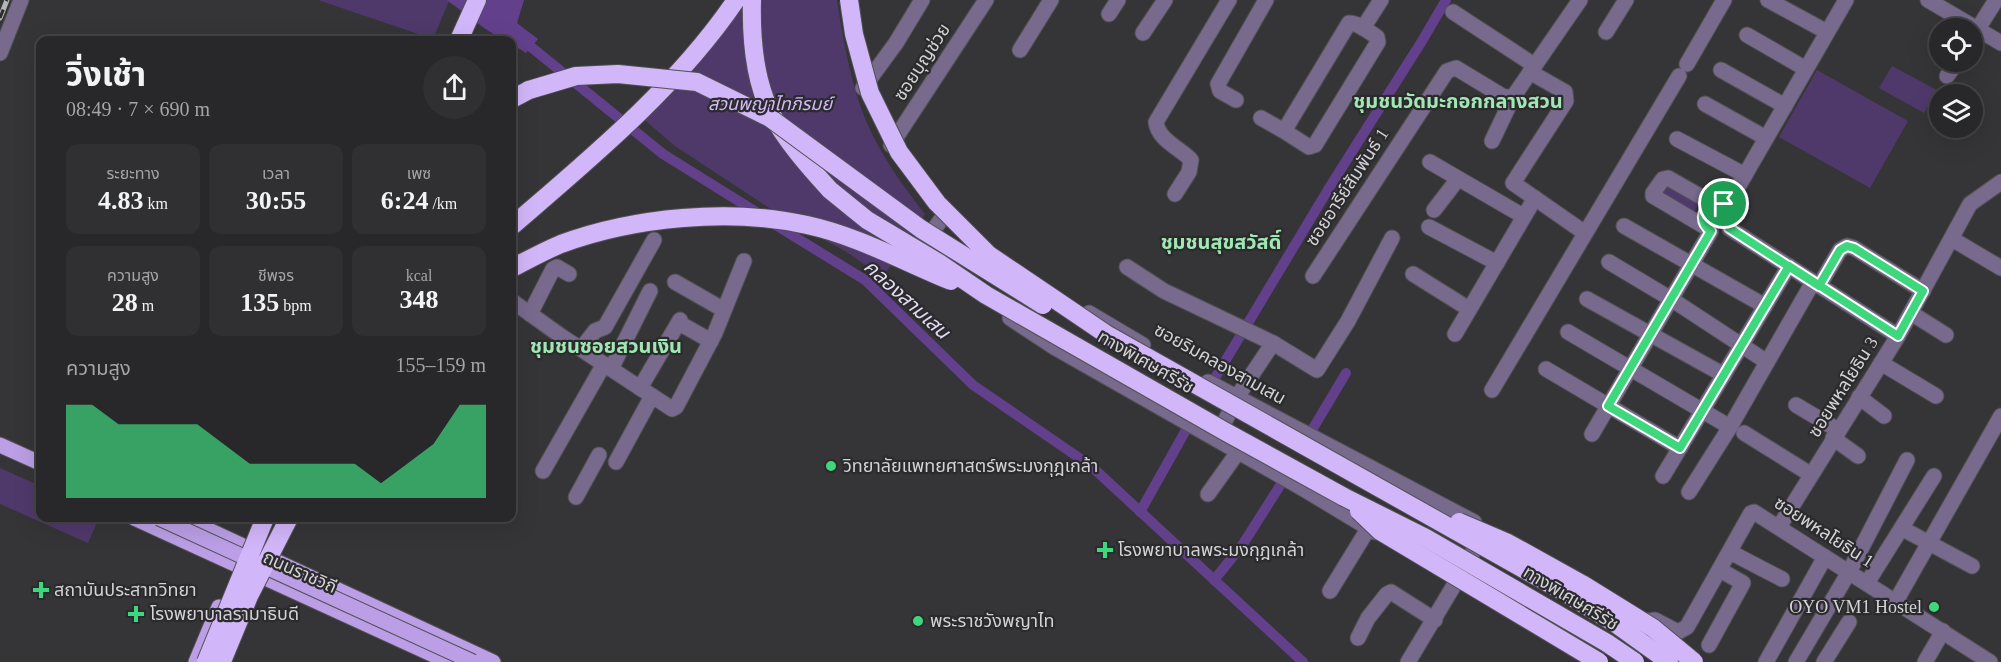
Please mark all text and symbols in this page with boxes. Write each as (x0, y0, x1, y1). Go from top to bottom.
map controls (1929, 18, 1983, 138)
button: locate (1929, 18, 1983, 72)
street label: ซอยบุญช่วย (890, 20, 955, 105)
button: share (423, 56, 486, 119)
text: วิ่งเช้า (66, 57, 146, 93)
button: layers (1929, 84, 1983, 138)
district label: ชุมชนวัดมะกอกกลางสวน (1353, 90, 1563, 113)
park label: สวนพญาไทภิรมย์ (708, 94, 835, 114)
text: 08:49 · 7 × 690 m (66, 98, 210, 120)
street label: ซอยอารีย์สัมพันธ์ 1 (1301, 124, 1393, 250)
text: ระยะทาง (107, 165, 159, 182)
text: เวลา (262, 165, 290, 182)
text: เพซ (407, 165, 431, 182)
pin (1698, 178, 1749, 229)
text: 4.83 (98, 186, 144, 215)
text: 30:55 (246, 186, 306, 215)
text: 6:24 (381, 186, 428, 215)
icon: arrive (1707, 187, 1740, 220)
text: km (144, 195, 168, 212)
text: /km (428, 195, 457, 212)
district label: ชุมชนสุขสวัสดิ์ (1161, 229, 1282, 254)
water label: คลองสามเสน (860, 255, 955, 344)
text: ความสูง (107, 267, 159, 284)
text: ชีพจร (258, 267, 294, 284)
text: kcal (406, 267, 432, 284)
text: 348 (400, 285, 439, 314)
text: 28 (112, 288, 138, 317)
text: 135 (240, 288, 279, 317)
text: m (138, 297, 154, 314)
text: bpm (279, 297, 312, 314)
street label: ซอยริมคลองสามเสน (1151, 320, 1289, 408)
street label: ทางพิเศษศรีรัช (1095, 327, 1197, 397)
street label: ซอยพหลโยธิน 3 (1804, 333, 1882, 441)
district label: ชุมชนซอยสวนเงิน (530, 335, 682, 358)
text: 155–159 m (395, 354, 486, 376)
text: ความสูง (66, 357, 131, 379)
place label: วิทยาลัยแพทยศาสตร์พระมงกุฎเกล้า (842, 456, 1098, 477)
marker: วิทยาลัยแพทยศาสตร์พระมงกุฎเกล้า (824, 459, 838, 473)
street label: ซอยพหลโยธิน 1 (1771, 492, 1877, 572)
place label: โรงพยาบาลพระมงกุฎเกล้า (1118, 540, 1304, 561)
marker: โรงพยาบาลพระมงกุฎเกล้า (1096, 541, 1114, 559)
street label: ถนนราชวิถี (260, 547, 340, 597)
street label: ทางพิเศษศรีรัช (1520, 562, 1622, 634)
place label: สถาบันประสาทวิทยา (54, 580, 197, 600)
marker: สถาบันประสาทวิทยา (32, 581, 50, 599)
place label: OYO VM1 Hostel (1789, 597, 1922, 617)
marker: OYO VM1 Hostel (1927, 600, 1941, 614)
place label: โรงพยาบาลรามาธิบดี (150, 604, 299, 624)
marker: โรงพยาบาลรามาธิบดี (127, 605, 145, 623)
place label: พระราชวังพญาไท (930, 611, 1055, 631)
marker: พระราชวังพญาไท (911, 614, 925, 628)

